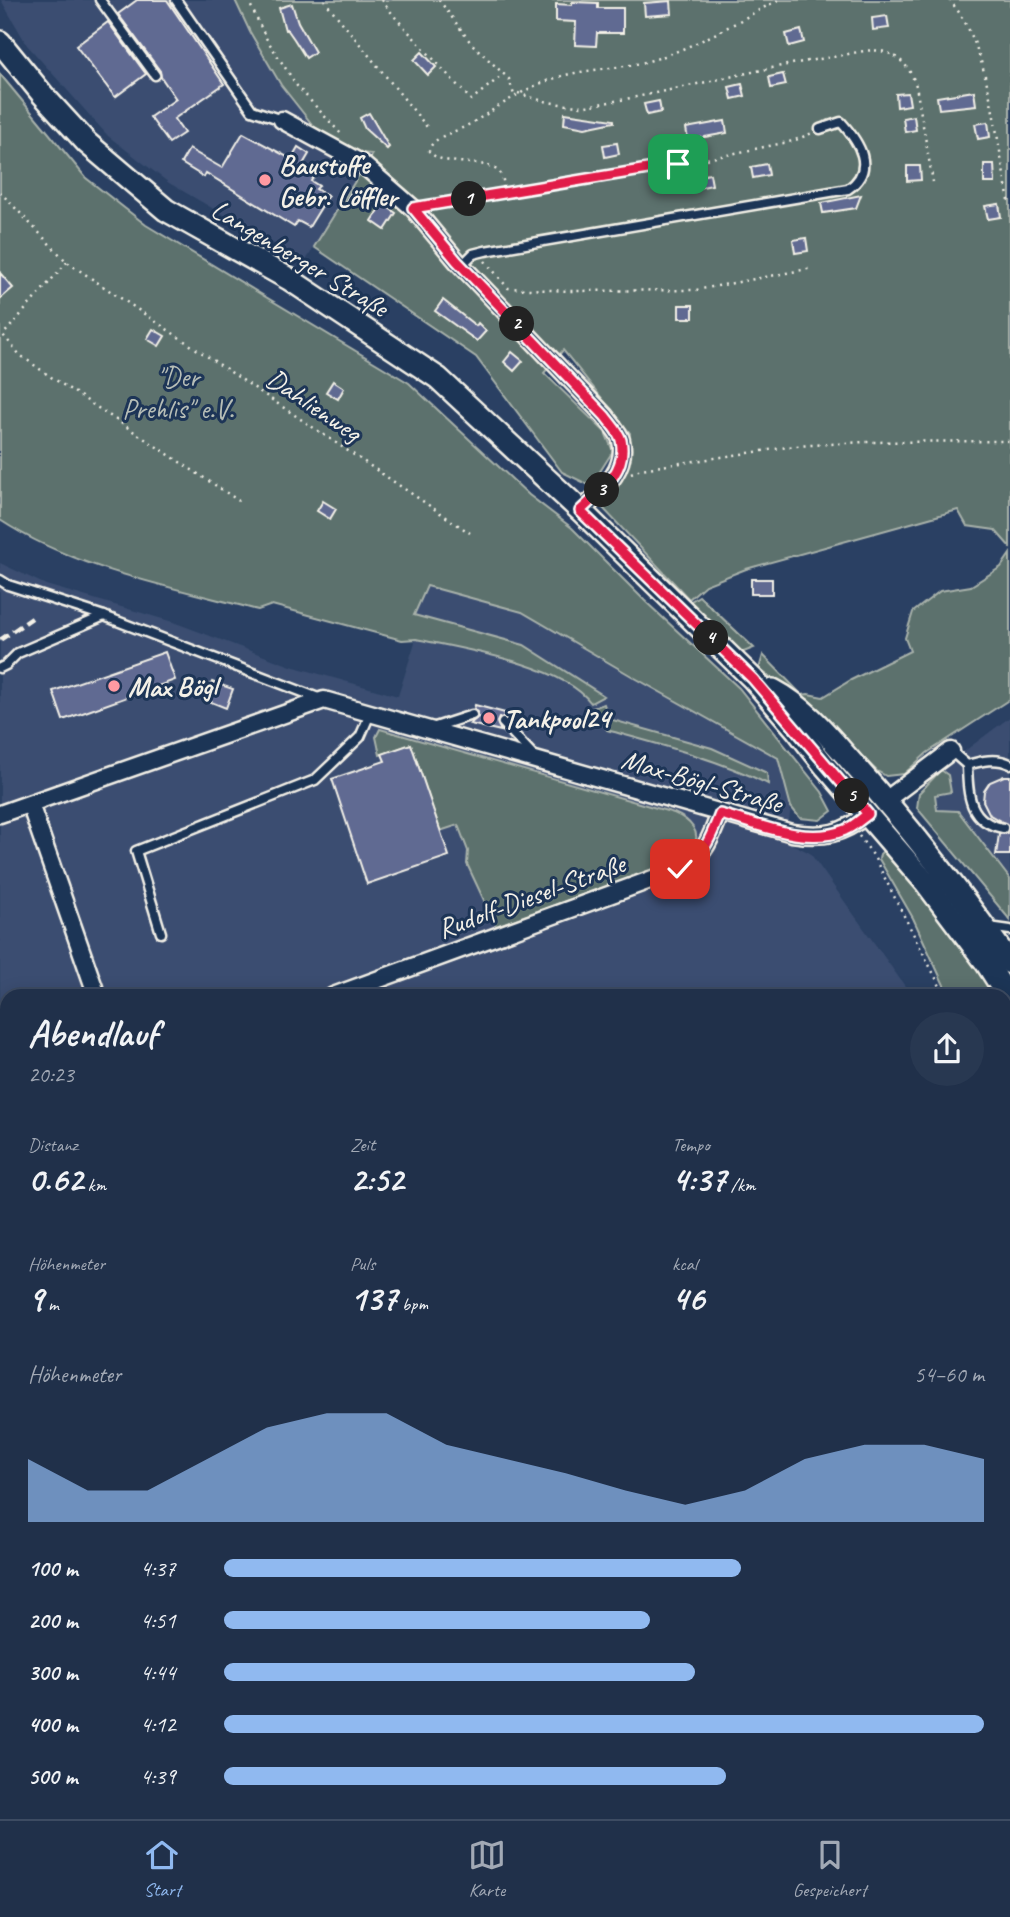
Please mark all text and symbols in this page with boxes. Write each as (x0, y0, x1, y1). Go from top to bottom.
pin (648, 134, 708, 194)
icon: arrive (659, 145, 697, 183)
place label: Baustoffe Gebr. Löffler (279, 147, 400, 214)
marker: Baustoffe Gebr. Löffler (257, 172, 273, 188)
pin: 1 (452, 182, 486, 216)
text: 1 (464, 186, 473, 210)
street label: Langenberger Straße (205, 191, 396, 326)
pin: 2 (500, 306, 534, 342)
text: 2 (512, 311, 521, 335)
park label: "Der Prehlis" e.V. (122, 359, 234, 426)
street label: Dahlienweg (260, 361, 370, 450)
pin: 3 (584, 472, 620, 508)
text: 3 (597, 477, 606, 501)
pin: 4 (694, 620, 728, 656)
text: 4 (706, 625, 715, 649)
place label: Max Bögl (128, 669, 222, 704)
marker: Max Bögl (106, 678, 122, 694)
place label: Tankpool24 (503, 701, 614, 736)
marker: Tankpool24 (481, 710, 497, 726)
street label: Max-Bögl-Straße (618, 741, 788, 821)
pin: 5 (834, 778, 870, 814)
text: 5 (847, 783, 856, 807)
pin (650, 839, 710, 899)
street label: Rudolf-Diesel-Straße (432, 845, 631, 946)
icon: check (661, 850, 699, 888)
text: Abendlauf (28, 1010, 158, 1057)
button: share (910, 1012, 984, 1086)
text: 20:23 (28, 1060, 74, 1089)
text: Distanz (28, 1133, 78, 1157)
text: Zeit (350, 1133, 375, 1157)
text: Tempo (672, 1133, 710, 1157)
text: 0.62 (28, 1157, 83, 1202)
text: 2:52 (350, 1157, 404, 1202)
text: 4:37 (672, 1157, 726, 1202)
text: km (83, 1173, 106, 1197)
text: /km (726, 1173, 755, 1197)
text: Höhenmeter (28, 1252, 105, 1276)
text: Puls (350, 1252, 375, 1276)
text: kcal (672, 1252, 697, 1276)
text: 9 (28, 1276, 43, 1321)
text: 137 (350, 1276, 397, 1321)
text: 46 (672, 1276, 704, 1321)
text: m (43, 1292, 59, 1316)
text: bpm (397, 1292, 428, 1316)
text: Höhenmeter (28, 1360, 121, 1389)
text: 54–60 m (914, 1360, 984, 1389)
text: 100 m (28, 1554, 78, 1583)
text: 4:37 (140, 1554, 176, 1583)
text: 200 m (28, 1606, 78, 1635)
text: 4:51 (140, 1606, 176, 1635)
text: 300 m (28, 1658, 78, 1687)
text: 4:44 (140, 1658, 176, 1687)
text: 400 m (28, 1710, 78, 1739)
text: 4:12 (140, 1710, 176, 1739)
text: 500 m (28, 1762, 77, 1791)
text: 4:39 (140, 1762, 176, 1791)
tab: Start (143, 1836, 181, 1902)
tab: Karte (468, 1836, 506, 1902)
tab: Gespeichert (793, 1836, 867, 1902)

